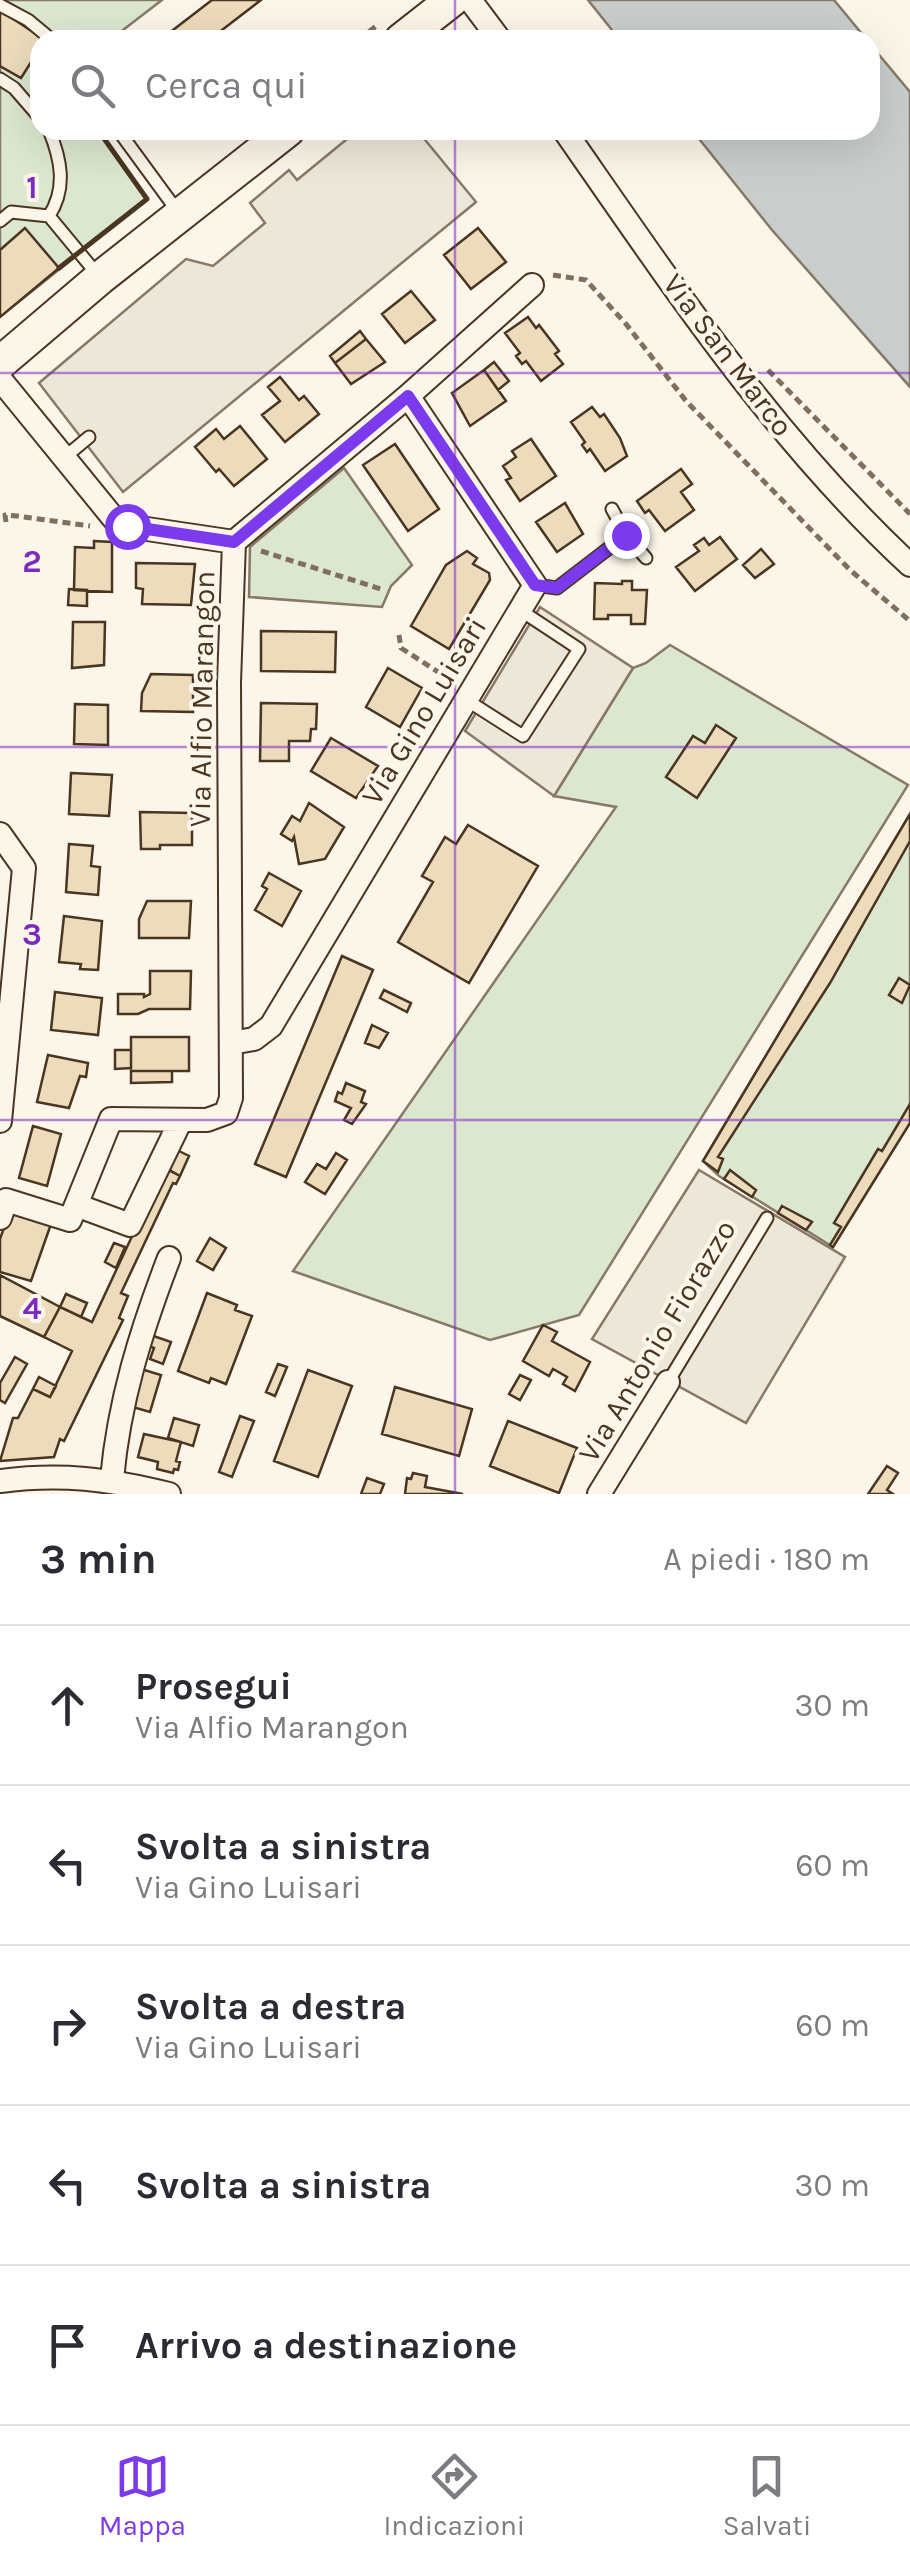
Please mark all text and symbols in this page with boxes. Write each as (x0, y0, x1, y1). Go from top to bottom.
search box (30, 30, 880, 140)
icon: search (65, 58, 120, 113)
text: Cerca qui (145, 63, 308, 108)
text: 1 (26, 169, 38, 206)
street label: Via San Marco (655, 267, 801, 443)
route start (105, 504, 151, 550)
route end (604, 513, 650, 559)
text: 2 (22, 543, 42, 580)
street label: Via Alfio Marangon (182, 570, 222, 828)
street label: Via Gino Luisari (354, 611, 494, 811)
text: 3 (22, 916, 42, 953)
street label: Via Antonio Fiorazzo (570, 1213, 744, 1469)
text: 4 (22, 1290, 42, 1327)
text: 3 min (40, 1534, 157, 1584)
text: A piedi · 180 m (663, 1541, 870, 1578)
text: Prosegui (135, 1664, 292, 1709)
icon: ahead (40, 1678, 95, 1733)
text: 30 m (795, 1687, 870, 1724)
text: Via Alfio Marangon (135, 1709, 409, 1746)
text: Svolta a sinistra (135, 1824, 432, 1869)
icon: left (40, 1838, 95, 1893)
text: 60 m (795, 1847, 870, 1884)
text: Via Gino Luisari (135, 1869, 362, 1906)
text: Svolta a destra (135, 1984, 406, 2029)
icon: right (40, 1998, 95, 2053)
text: 60 m (795, 2007, 870, 2044)
text: Via Gino Luisari (135, 2029, 362, 2066)
icon: left (40, 2158, 95, 2213)
text: Svolta a sinistra (135, 2163, 432, 2208)
text: 30 m (795, 2167, 870, 2204)
icon: arrive (40, 2318, 95, 2373)
text: Arrivo a destinazione (135, 2323, 517, 2368)
tab: Mappa (99, 2449, 186, 2542)
tab: Indicazioni (384, 2449, 525, 2542)
tab: Salvati (723, 2449, 811, 2542)

